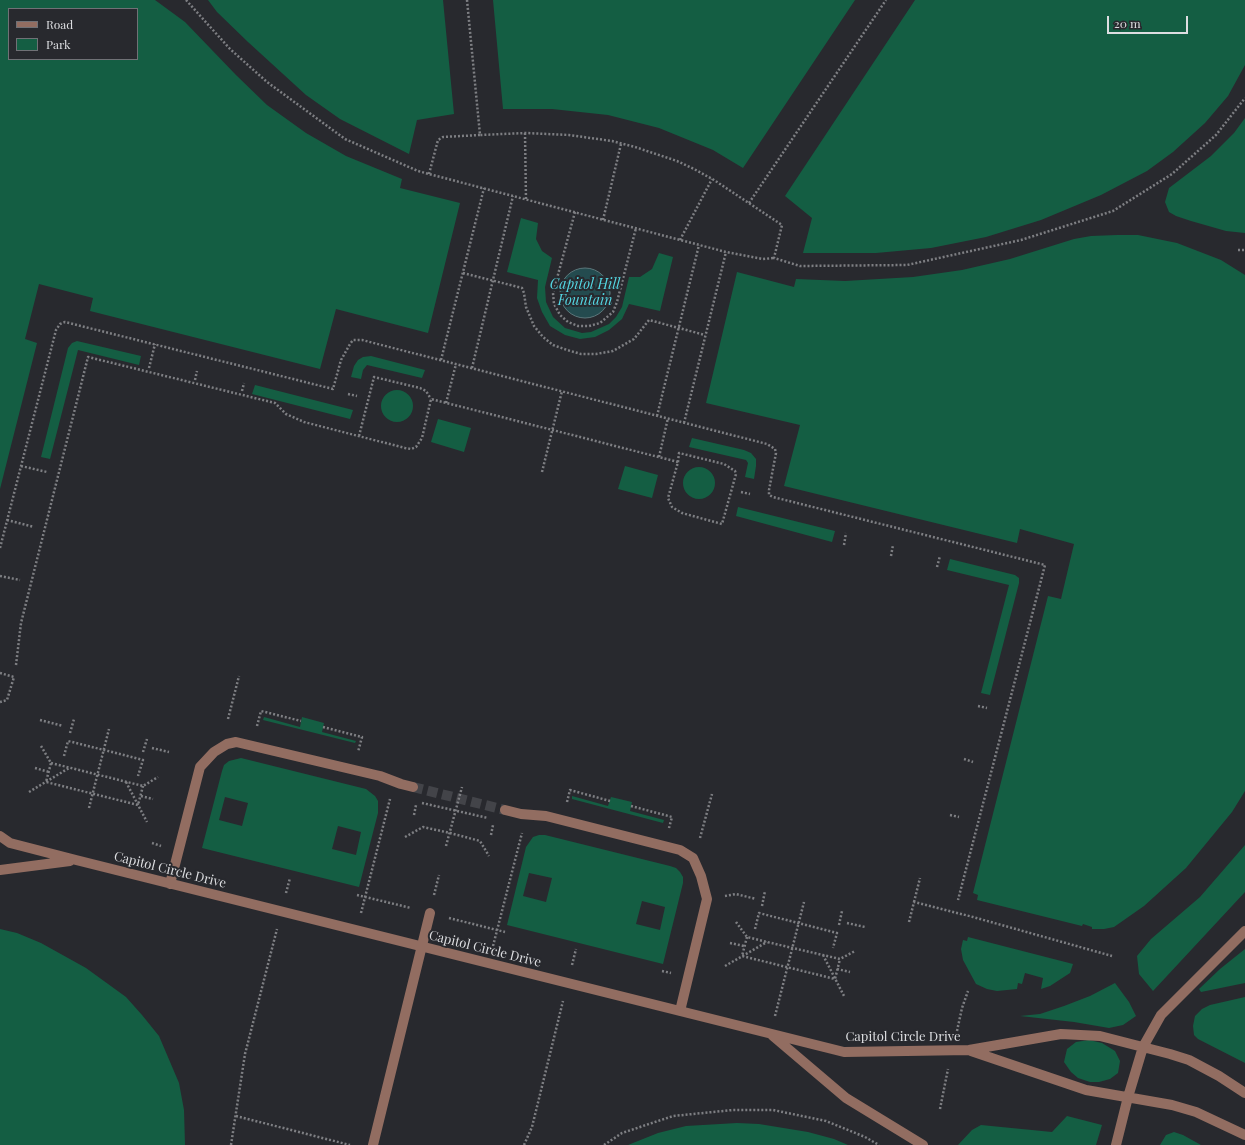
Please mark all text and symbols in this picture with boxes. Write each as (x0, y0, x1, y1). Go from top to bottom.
legend (8, 8, 138, 60)
scale bar (1109, 8, 1190, 34)
text: 20 m (1114, 15, 1141, 31)
text: Road (46, 16, 73, 32)
text: Park (46, 36, 71, 52)
water label: Capitol Hill Fountain (550, 277, 620, 310)
street label: Capitol Circle Drive (112, 849, 228, 891)
street label: Capitol Circle Drive (427, 928, 543, 970)
street label: Capitol Circle Drive (845, 1029, 961, 1045)

